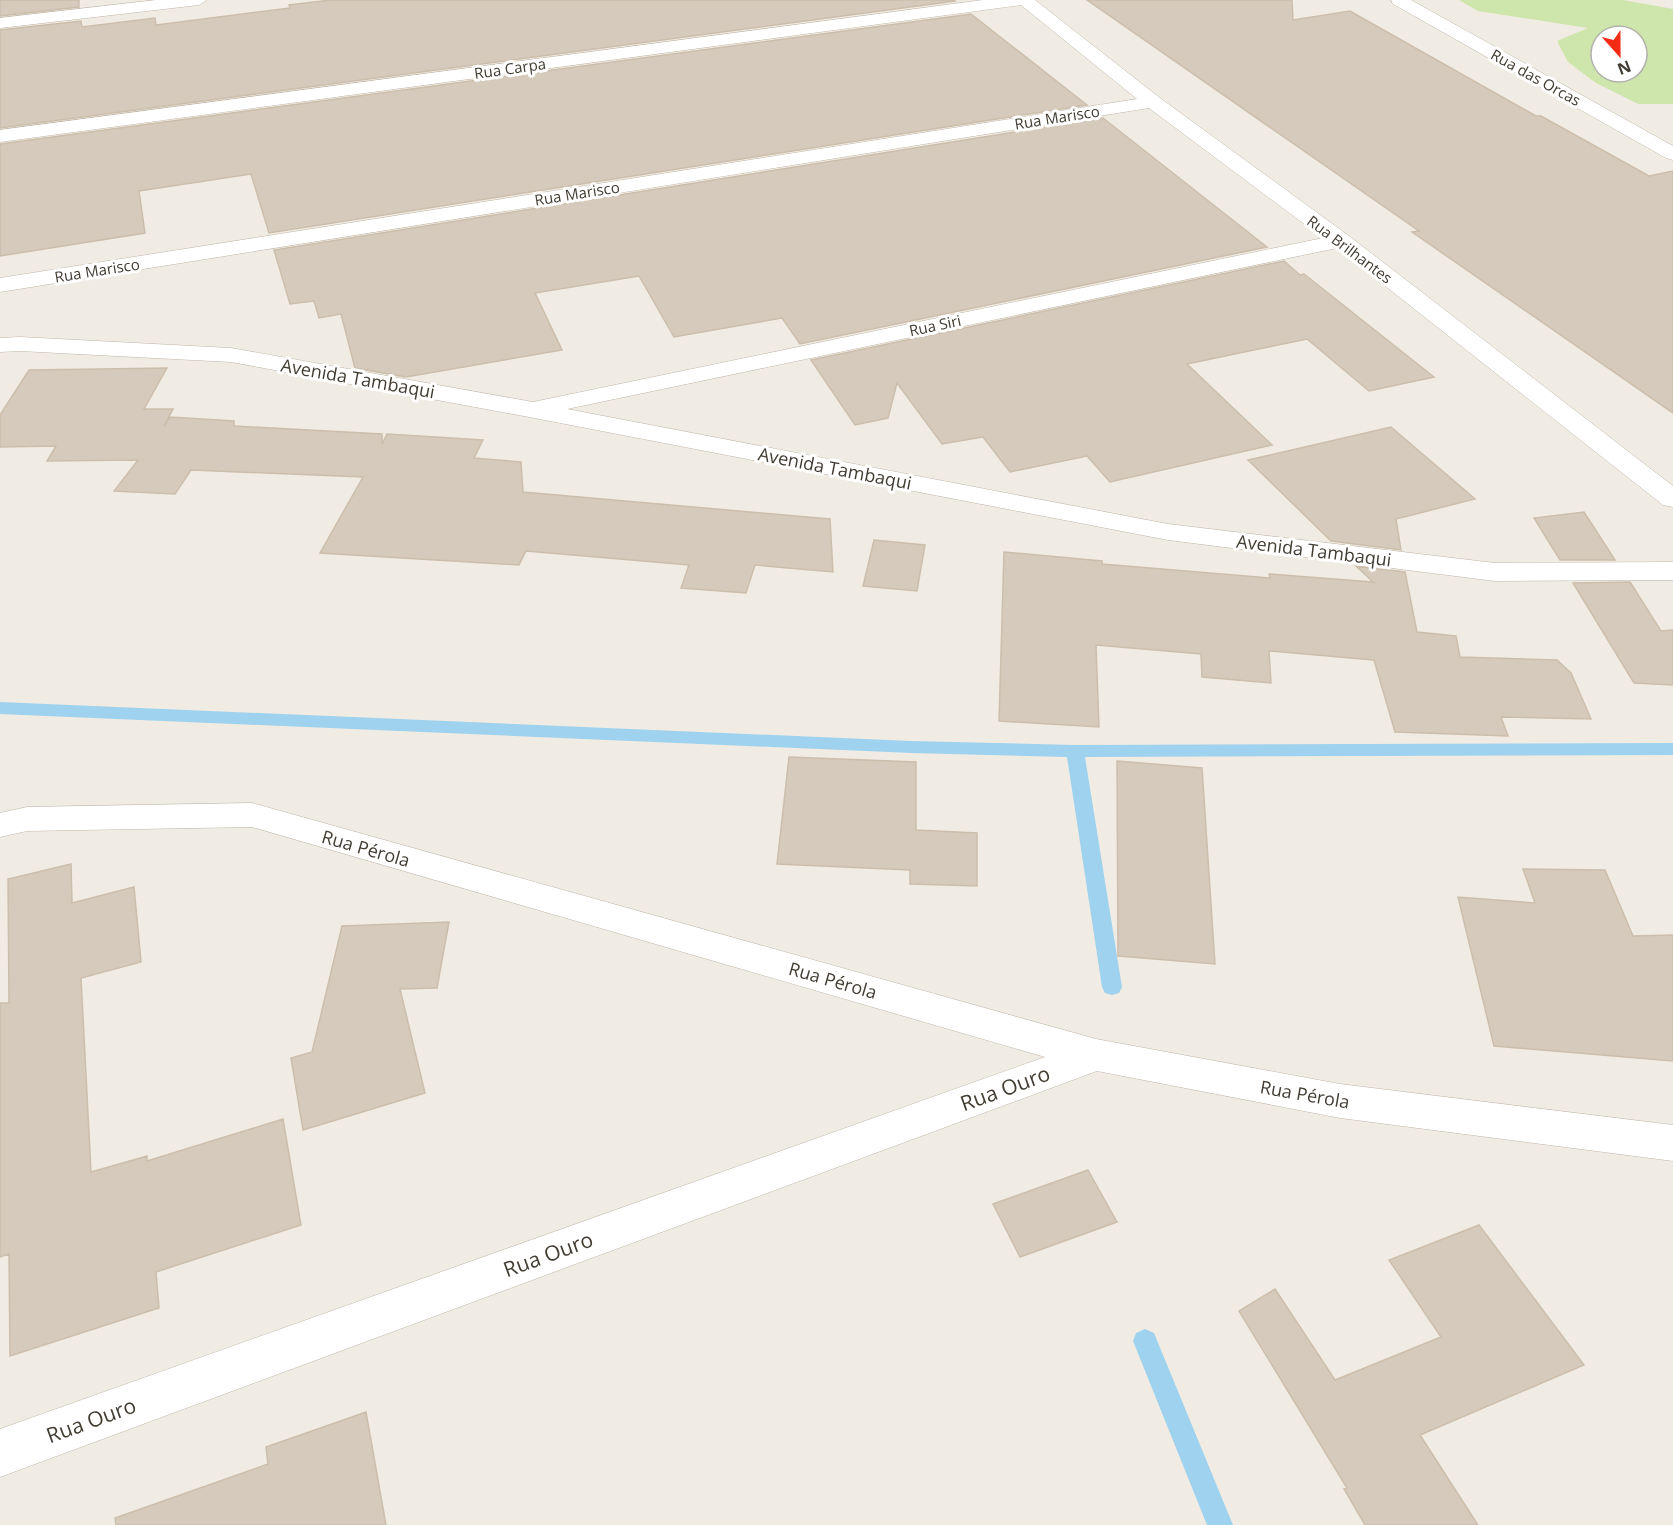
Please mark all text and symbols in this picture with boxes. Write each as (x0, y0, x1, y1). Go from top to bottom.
north arrow (1589, 24, 1649, 84)
street label: Rua das Orcas (1488, 44, 1584, 110)
street label: Rua Carpa (473, 53, 547, 83)
text: N (1614, 55, 1634, 81)
street label: Rua Marisco (1013, 100, 1101, 134)
street label: Rua Marisco (533, 176, 621, 210)
street label: Rua Brilhantes (1303, 210, 1397, 288)
street label: Rua Marisco (53, 253, 141, 287)
street label: Rua Siri (907, 310, 963, 340)
street label: Avenida Tambaqui (279, 353, 437, 403)
street label: Avenida Tambaqui (756, 441, 914, 495)
street label: Avenida Tambaqui (1235, 529, 1393, 571)
street label: Rua Pérola (319, 824, 413, 872)
street label: Rua Pérola (786, 956, 880, 1004)
street label: Rua Ouro (956, 1059, 1054, 1117)
street label: Rua Pérola (1258, 1074, 1352, 1114)
street label: Rua Ouro (499, 1225, 597, 1283)
street label: Rua Ouro (42, 1391, 140, 1449)

